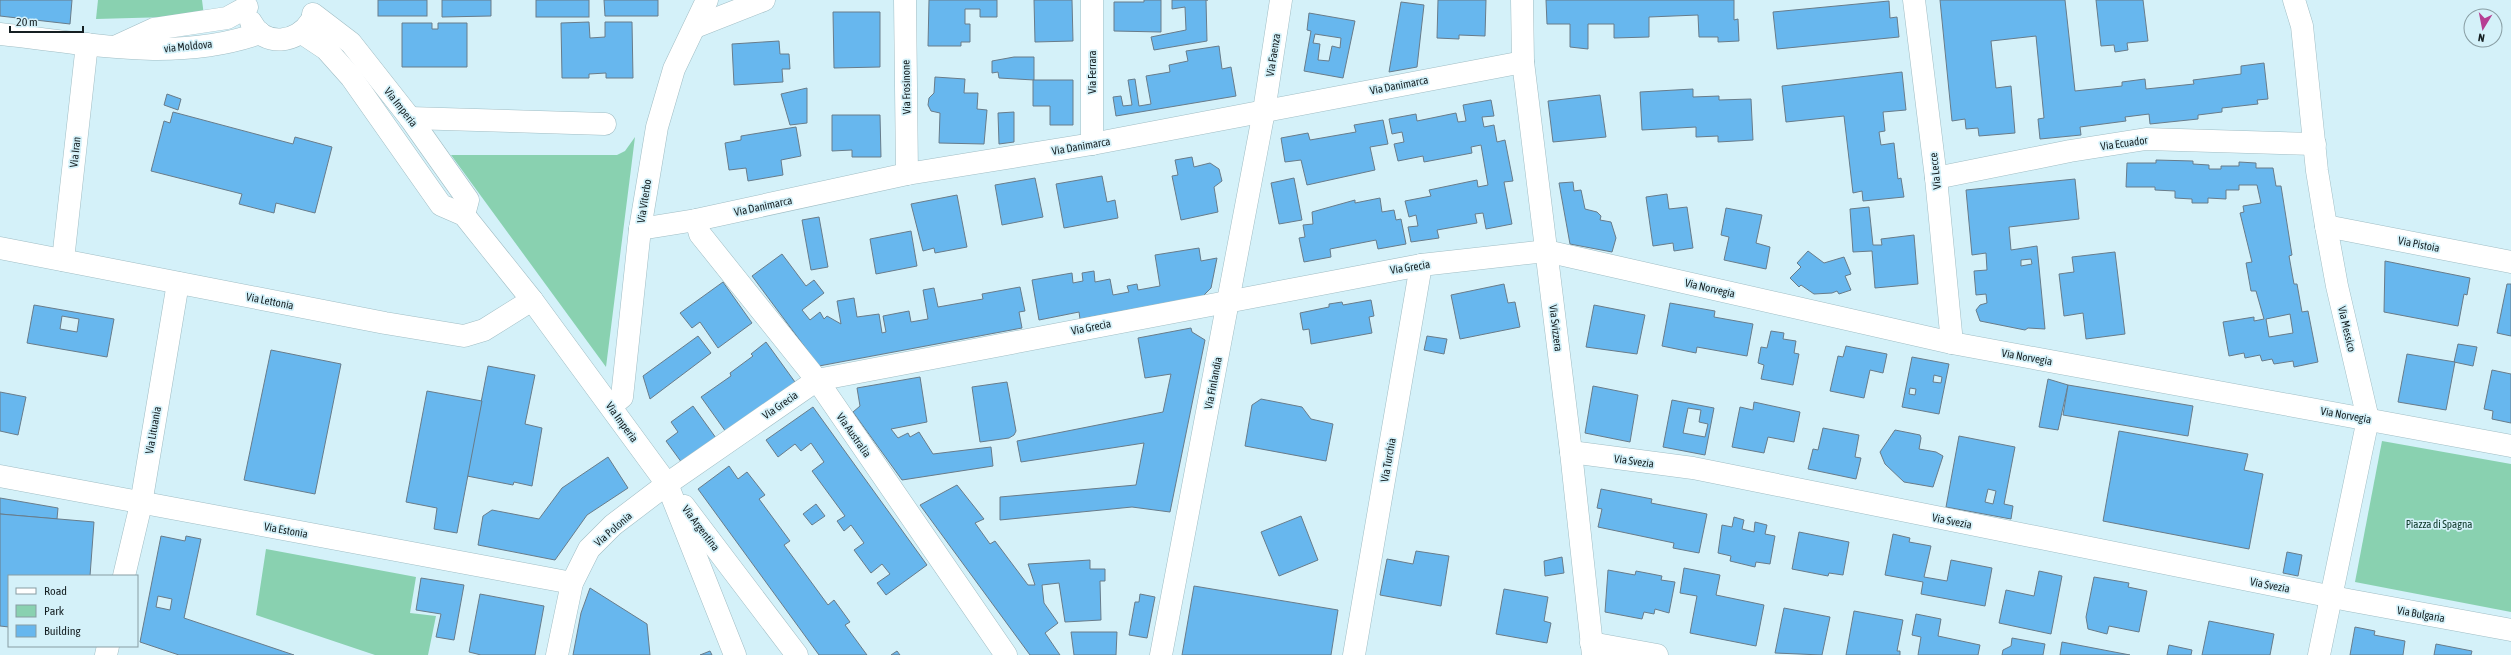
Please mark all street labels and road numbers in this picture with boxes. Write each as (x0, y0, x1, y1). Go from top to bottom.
street label: Via Faenza (1264, 33, 1282, 77)
street label: via Moldova (163, 37, 213, 55)
street label: Via Ferrara (1086, 50, 1098, 94)
street label: Via Frosinone (900, 60, 912, 114)
street label: Via Danimarca (1369, 73, 1429, 97)
street label: Via Imperia (382, 85, 420, 129)
street label: Via Ecuador (2100, 134, 2149, 152)
street label: Via Danimarca (1051, 135, 1111, 157)
street label: Via Iran (67, 136, 83, 168)
street label: Via Lecce (1927, 152, 1943, 190)
street label: Via Viterbo (635, 178, 653, 224)
street label: Via Danimarca (733, 194, 793, 218)
street label: Via Pistoia (2397, 234, 2441, 254)
street label: Via Grecia (1389, 258, 1431, 276)
street label: Via Norvegia (1684, 276, 1736, 300)
street label: Via Lettonia (245, 291, 295, 311)
street label: Via Svizzera (1547, 304, 1565, 352)
street label: Via Messico (2336, 305, 2358, 353)
street label: Via Grecia (1070, 317, 1112, 337)
street label: Via Norvegia (2001, 347, 2053, 367)
street label: Via Finlandia (1202, 356, 1224, 410)
street label: Via Grecia (760, 389, 800, 421)
street label: Via Imperia (604, 400, 640, 444)
street label: Via Lituania (143, 405, 163, 455)
street label: Via Norvegia (2320, 405, 2372, 425)
street label: Via Australia (834, 411, 874, 459)
street label: Via Turchia (1378, 437, 1398, 483)
street label: Via Svezia (1613, 452, 1655, 470)
street label: Via Argentina (680, 503, 722, 553)
street label: Via Polonia (592, 509, 634, 549)
street label: Via Svezia (1931, 511, 1973, 531)
street label: Via Estonia (263, 520, 309, 540)
street label: Via Svezia (2249, 575, 2291, 595)
street label: Via Bulgaria (2396, 604, 2446, 624)

